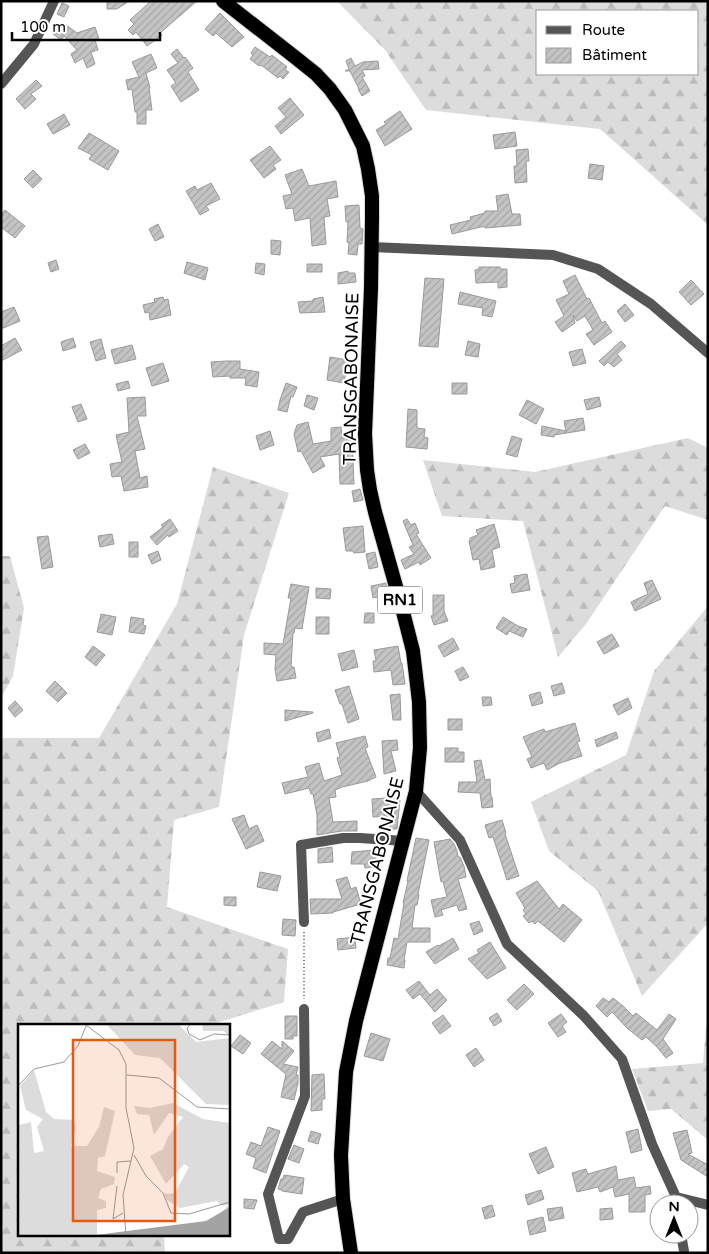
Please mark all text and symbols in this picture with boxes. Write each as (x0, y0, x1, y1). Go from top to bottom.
scale bar (12, 10, 160, 42)
legend (536, 10, 699, 75)
text: 100 m (20, 18, 66, 36)
text: Route (582, 21, 625, 39)
text: Bâtiment (582, 46, 647, 64)
street label: TRANSGABONAISE (338, 293, 364, 465)
road number: RN1 (378, 586, 422, 614)
street label: TRANSGABONAISE (345, 775, 409, 947)
inset map (18, 1024, 230, 1236)
north arrow (649, 1194, 699, 1244)
text: N (668, 1198, 680, 1215)

